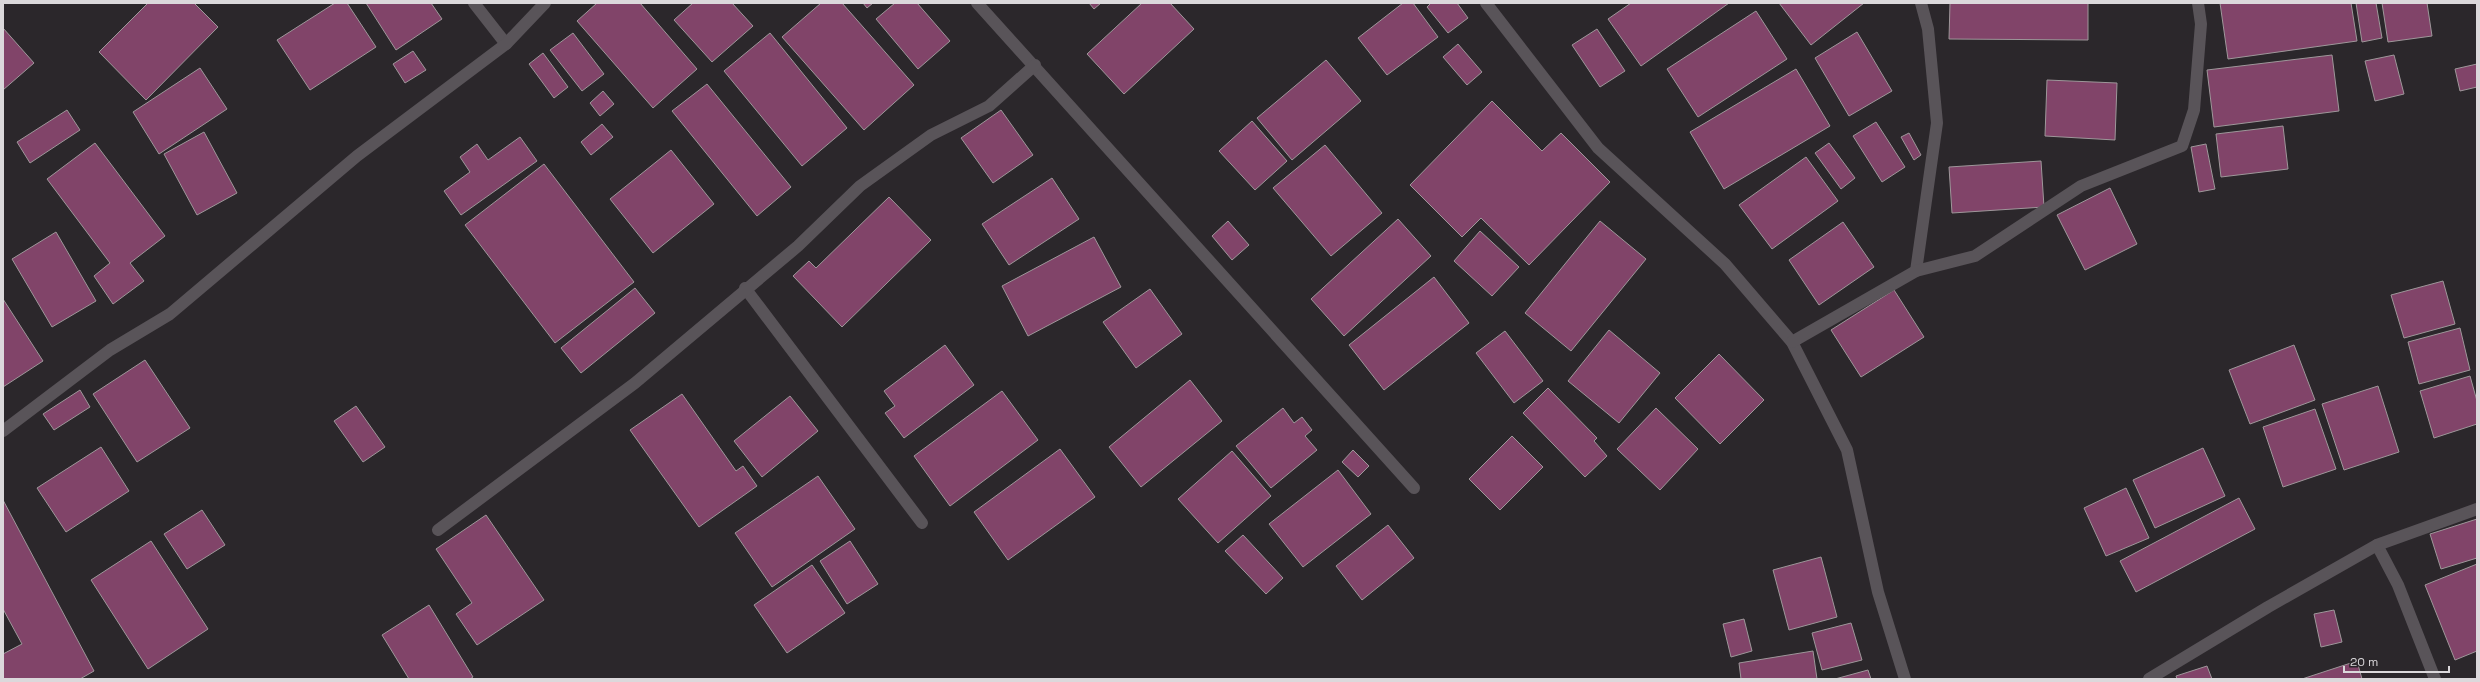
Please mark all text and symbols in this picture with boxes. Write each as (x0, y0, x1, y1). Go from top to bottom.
scale bar (2344, 648, 2449, 674)
text: 20 m (2350, 654, 2378, 670)

